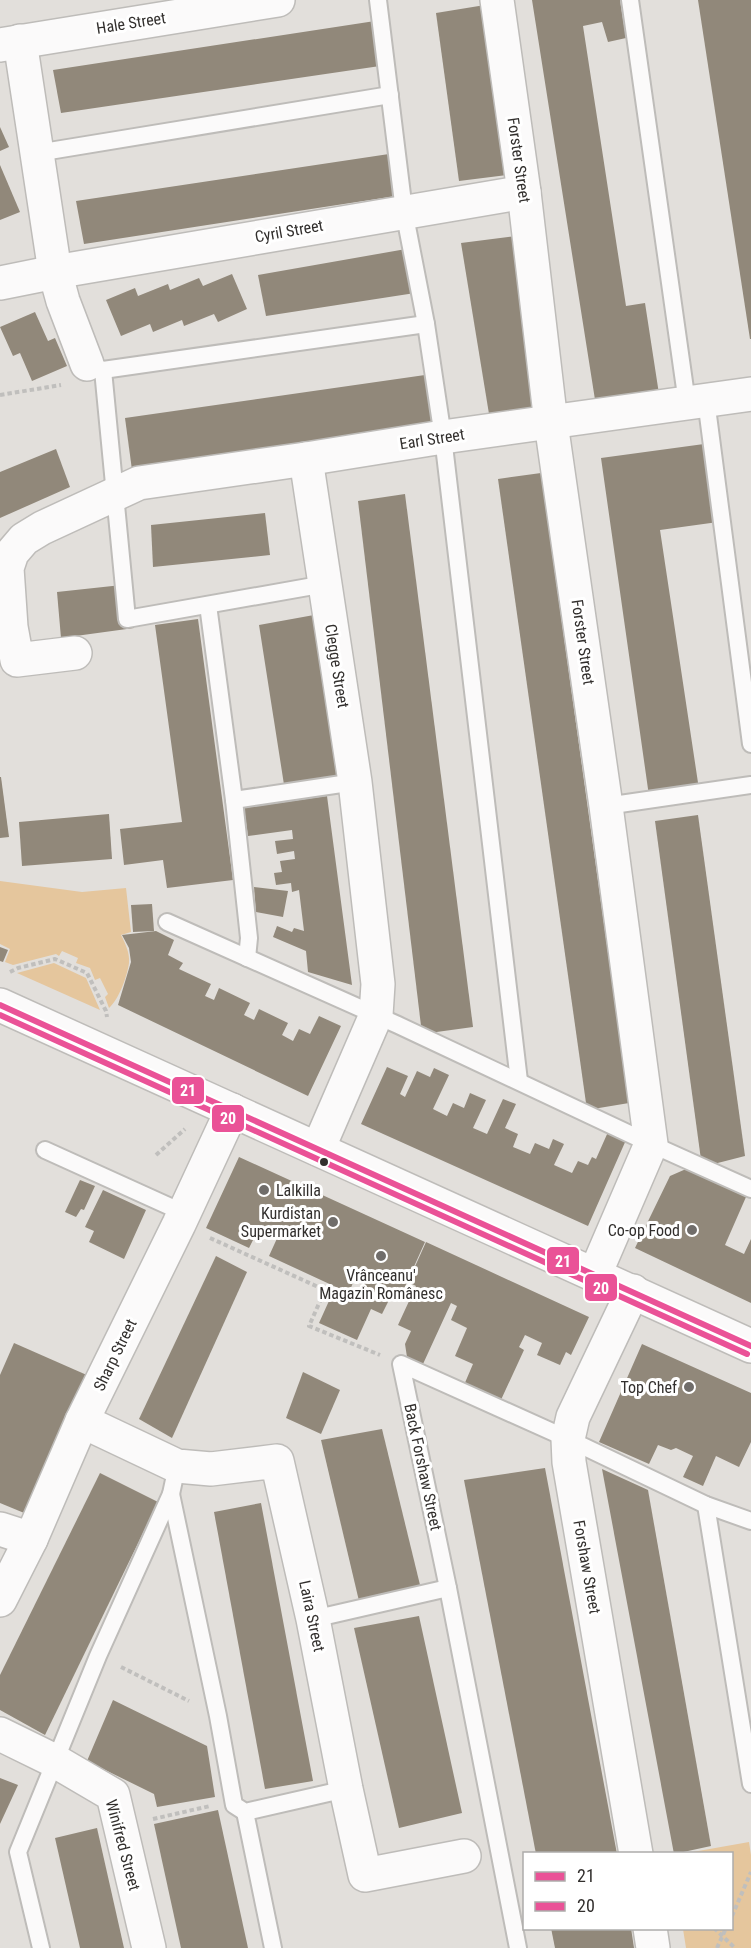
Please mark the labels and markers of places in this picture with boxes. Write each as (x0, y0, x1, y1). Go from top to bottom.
unlabelled marker (318, 1156, 330, 1168)
place label: Lalkilla (276, 1181, 321, 1200)
marker: Lalkilla (257, 1183, 271, 1197)
place label: Kurdistan Supermarket (241, 1204, 321, 1241)
marker: Kurdistan Supermarket (326, 1215, 340, 1229)
place label: Co-op Food (608, 1221, 680, 1240)
marker: Co-op Food (685, 1223, 699, 1237)
marker: Vrânceanu' Magazin Românesc (374, 1249, 388, 1263)
place label: Vrânceanu' Magazin Românesc (319, 1266, 443, 1303)
place label: Top Chef (620, 1378, 677, 1397)
marker: Top Chef (682, 1380, 696, 1394)

